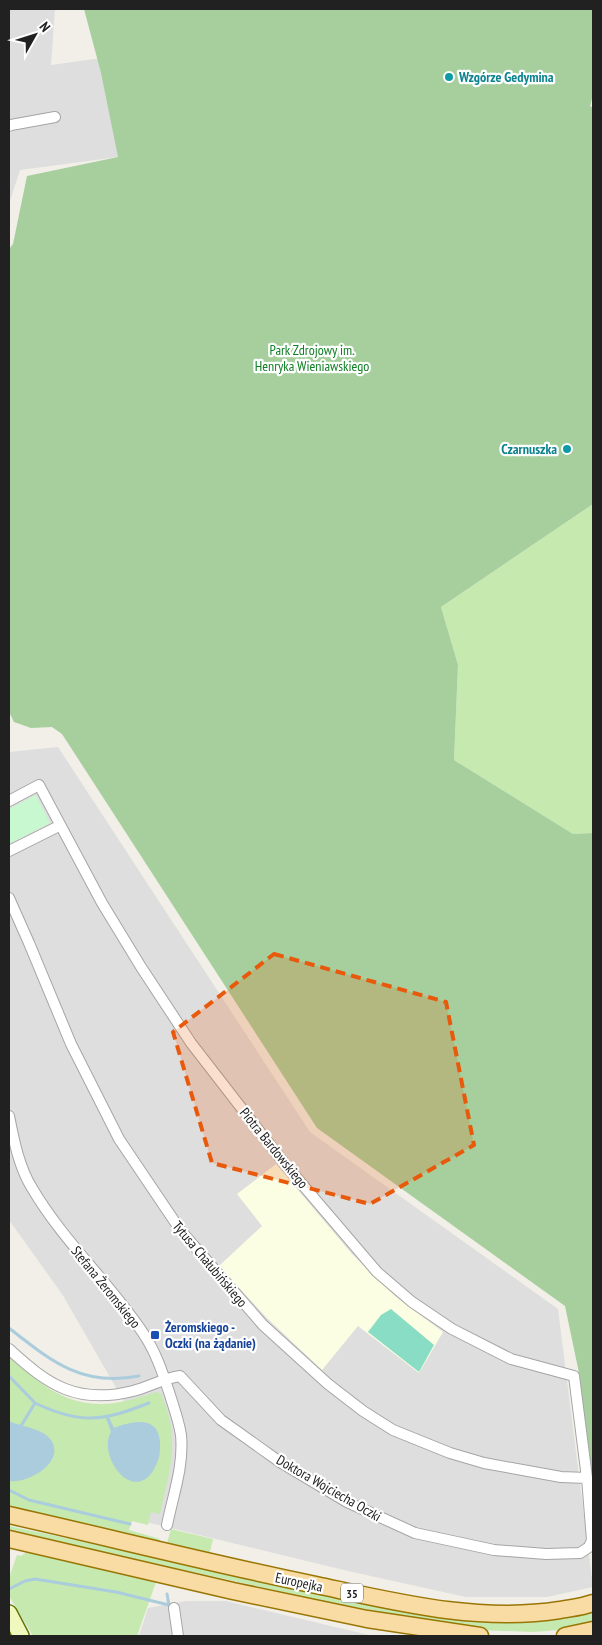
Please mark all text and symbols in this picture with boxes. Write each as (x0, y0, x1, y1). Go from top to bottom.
north arrow (10, 10, 60, 60)
text: N (36, 18, 54, 35)
place label: Wzgórze Gedymina (458, 68, 554, 86)
marker: Wzgórze Gedymina (443, 71, 455, 83)
park label: Park Zdrojowy im. Henryka Wieniawskiego (255, 341, 369, 375)
place label: Czarnuszka (501, 440, 557, 458)
marker: Czarnuszka (561, 443, 573, 455)
street label: Piotra Bardowskiego (236, 1104, 312, 1192)
street label: Tytusa Chałubińskiego (169, 1217, 251, 1311)
street label: Stefana Żeromskiego (67, 1242, 145, 1332)
place label: Żeromskiego - Oczki (na żądanie) (165, 1318, 256, 1352)
marker: Żeromskiego - Oczki (na żądanie) (149, 1329, 161, 1341)
street label: Doktora Wojciecha Oczki (273, 1451, 385, 1525)
street label: Europejka (274, 1568, 324, 1596)
road number: 35 (341, 1584, 363, 1602)

